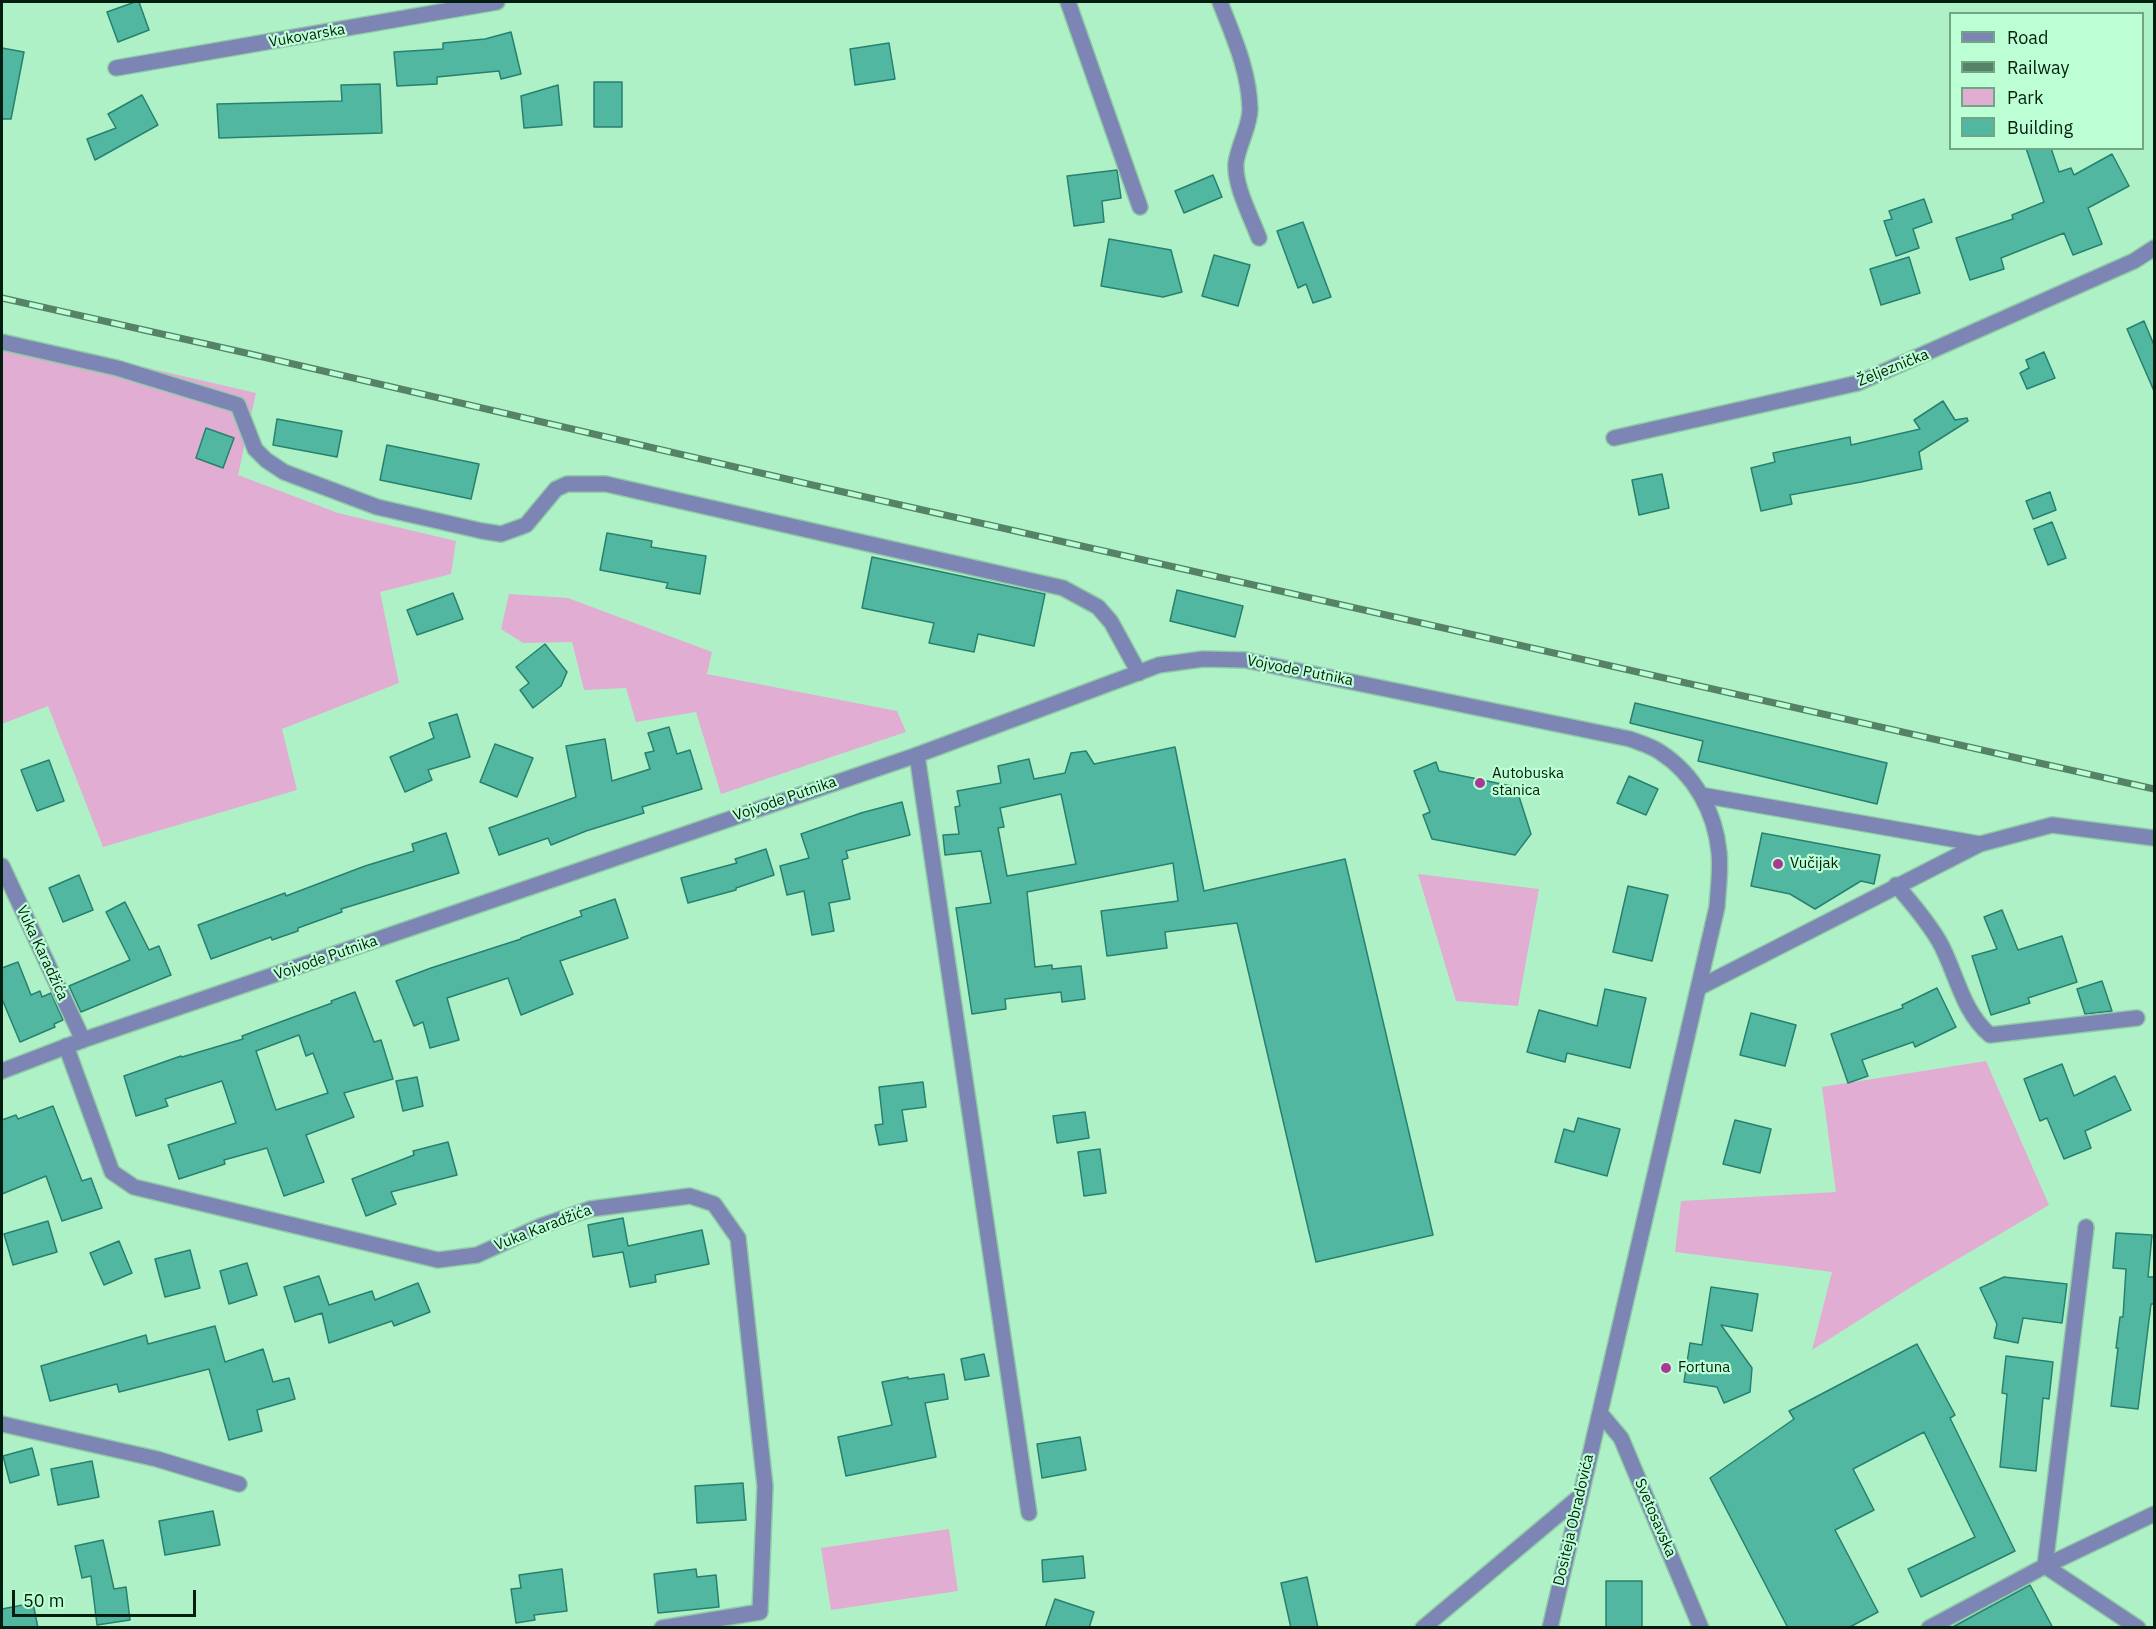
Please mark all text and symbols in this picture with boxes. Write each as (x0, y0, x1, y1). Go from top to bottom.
legend (1949, 12, 2144, 150)
street label: Vukovarska (267, 20, 347, 52)
text: Road (2007, 26, 2048, 49)
text: Railway (2007, 56, 2069, 79)
text: Park (2007, 86, 2043, 109)
text: Building (2007, 116, 2073, 139)
street label: Željeznička (1855, 346, 1931, 390)
street label: Vojvode Putnika (1245, 652, 1355, 690)
place label: Autobuska stanica (1492, 765, 1564, 800)
street label: Vojvode Putnika (731, 773, 839, 825)
marker: Autobuska stanica (1473, 776, 1487, 790)
place label: Vučijak (1790, 855, 1838, 873)
marker: Vučijak (1771, 857, 1785, 871)
street label: Vuka Karadžića (12, 903, 72, 1003)
street label: Vojvode Putnika (272, 932, 380, 984)
street label: Vuka Karadžića (492, 1201, 594, 1255)
place label: Fortuna (1678, 1359, 1730, 1377)
marker: Fortuna (1659, 1361, 1673, 1375)
street label: Dositeja Obradovića (1550, 1452, 1598, 1588)
street label: Svetosavska (1630, 1476, 1680, 1560)
scale bar (15, 1578, 200, 1616)
text: 50 m (23, 1589, 65, 1612)

